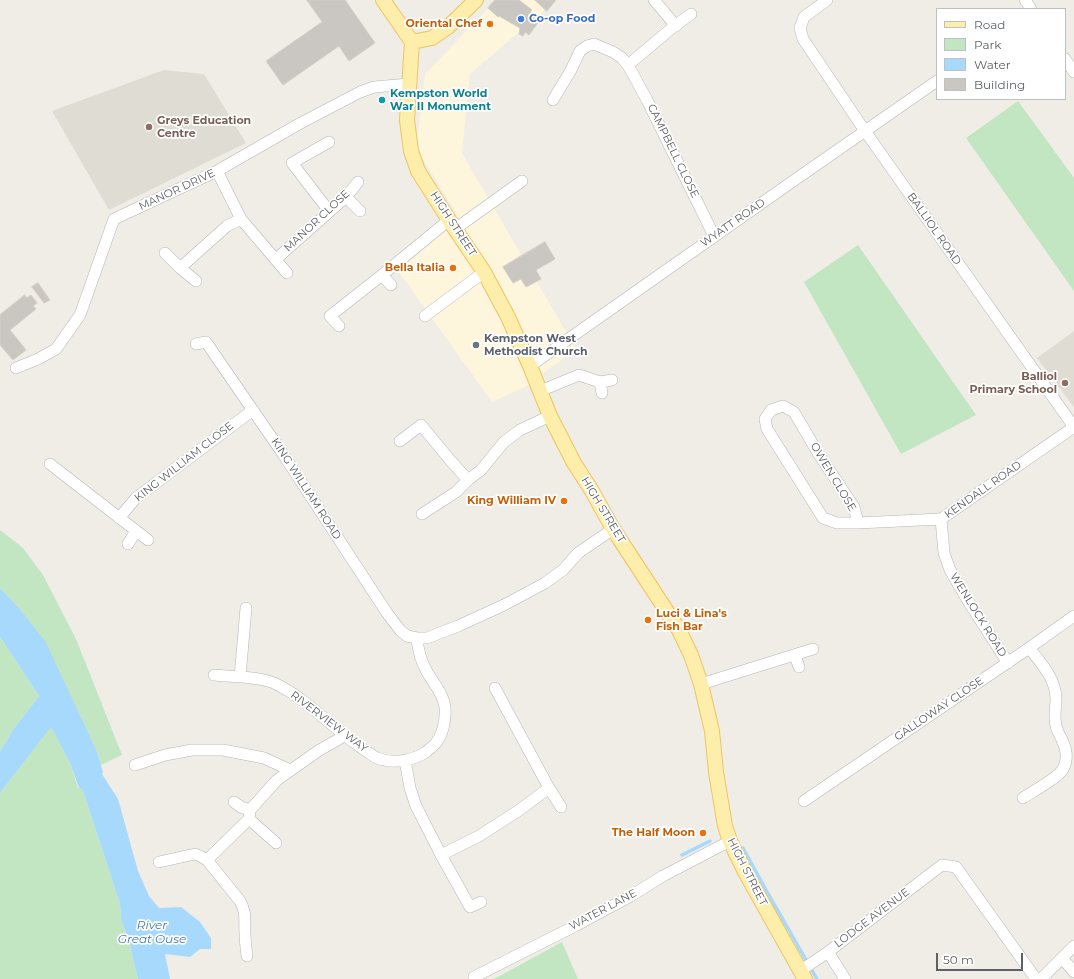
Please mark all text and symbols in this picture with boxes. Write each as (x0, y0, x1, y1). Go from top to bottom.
legend (936, 8, 1066, 100)
place label: Co-op Food (529, 12, 595, 26)
marker: Co-op Food (516, 14, 526, 24)
place label: Oriental Chef (406, 17, 482, 31)
text: Road (974, 17, 1005, 32)
marker: Oriental Chef (485, 19, 495, 29)
text: Park (974, 37, 1001, 52)
text: Water (974, 57, 1010, 72)
text: Building (974, 77, 1025, 92)
place label: Kempston World War II Monument (390, 87, 491, 113)
marker: Kempston World War II Monument (377, 95, 387, 105)
street label: CAMPBELL CLOSE (645, 102, 701, 200)
place label: Greys Education Centre (157, 114, 251, 140)
marker: Greys Education Centre (144, 122, 154, 132)
street label: MANOR DRIVE (137, 167, 217, 213)
street label: MANOR CLOSE (281, 187, 353, 255)
street label: HIGH STREET (427, 189, 479, 259)
street label: BALLIOL ROAD (904, 190, 964, 268)
street label: WYATT ROAD (698, 196, 768, 250)
place label: Bella Italia (385, 261, 445, 275)
marker: Bella Italia (448, 263, 458, 273)
place label: Kempston West Methodist Church (484, 332, 588, 358)
marker: Kempston West Methodist Church (471, 340, 481, 350)
place label: Balliol Primary School (969, 370, 1057, 396)
marker: Balliol Primary School (1060, 378, 1070, 388)
street label: KING WILLIAM CLOSE (132, 419, 236, 505)
street label: KING WILLIAM ROAD (268, 436, 344, 542)
street label: OWEN CLOSE (807, 440, 859, 514)
street label: KENDALL ROAD (942, 459, 1024, 521)
street label: HIGH STREET (578, 475, 628, 545)
place label: King William IV (467, 494, 556, 508)
marker: King William IV (559, 496, 569, 506)
street label: WENLOCK ROAD (947, 571, 1009, 659)
place label: Luci & Lina's Fish Bar (656, 607, 727, 633)
marker: Luci & Lina's Fish Bar (643, 615, 653, 625)
street label: GALLOWAY CLOSE (892, 674, 986, 744)
street label: RIVERVIEW WAY (288, 689, 370, 755)
place label: The Half Moon (612, 826, 695, 840)
marker: The Half Moon (698, 828, 708, 838)
street label: HIGH STREET (724, 836, 770, 908)
street label: LODGE AVENUE (832, 885, 912, 951)
street label: WATER LANE (567, 887, 639, 933)
water label: River Great Ouse (118, 918, 186, 946)
scale bar (938, 945, 1025, 971)
text: 50 m (943, 952, 974, 967)

